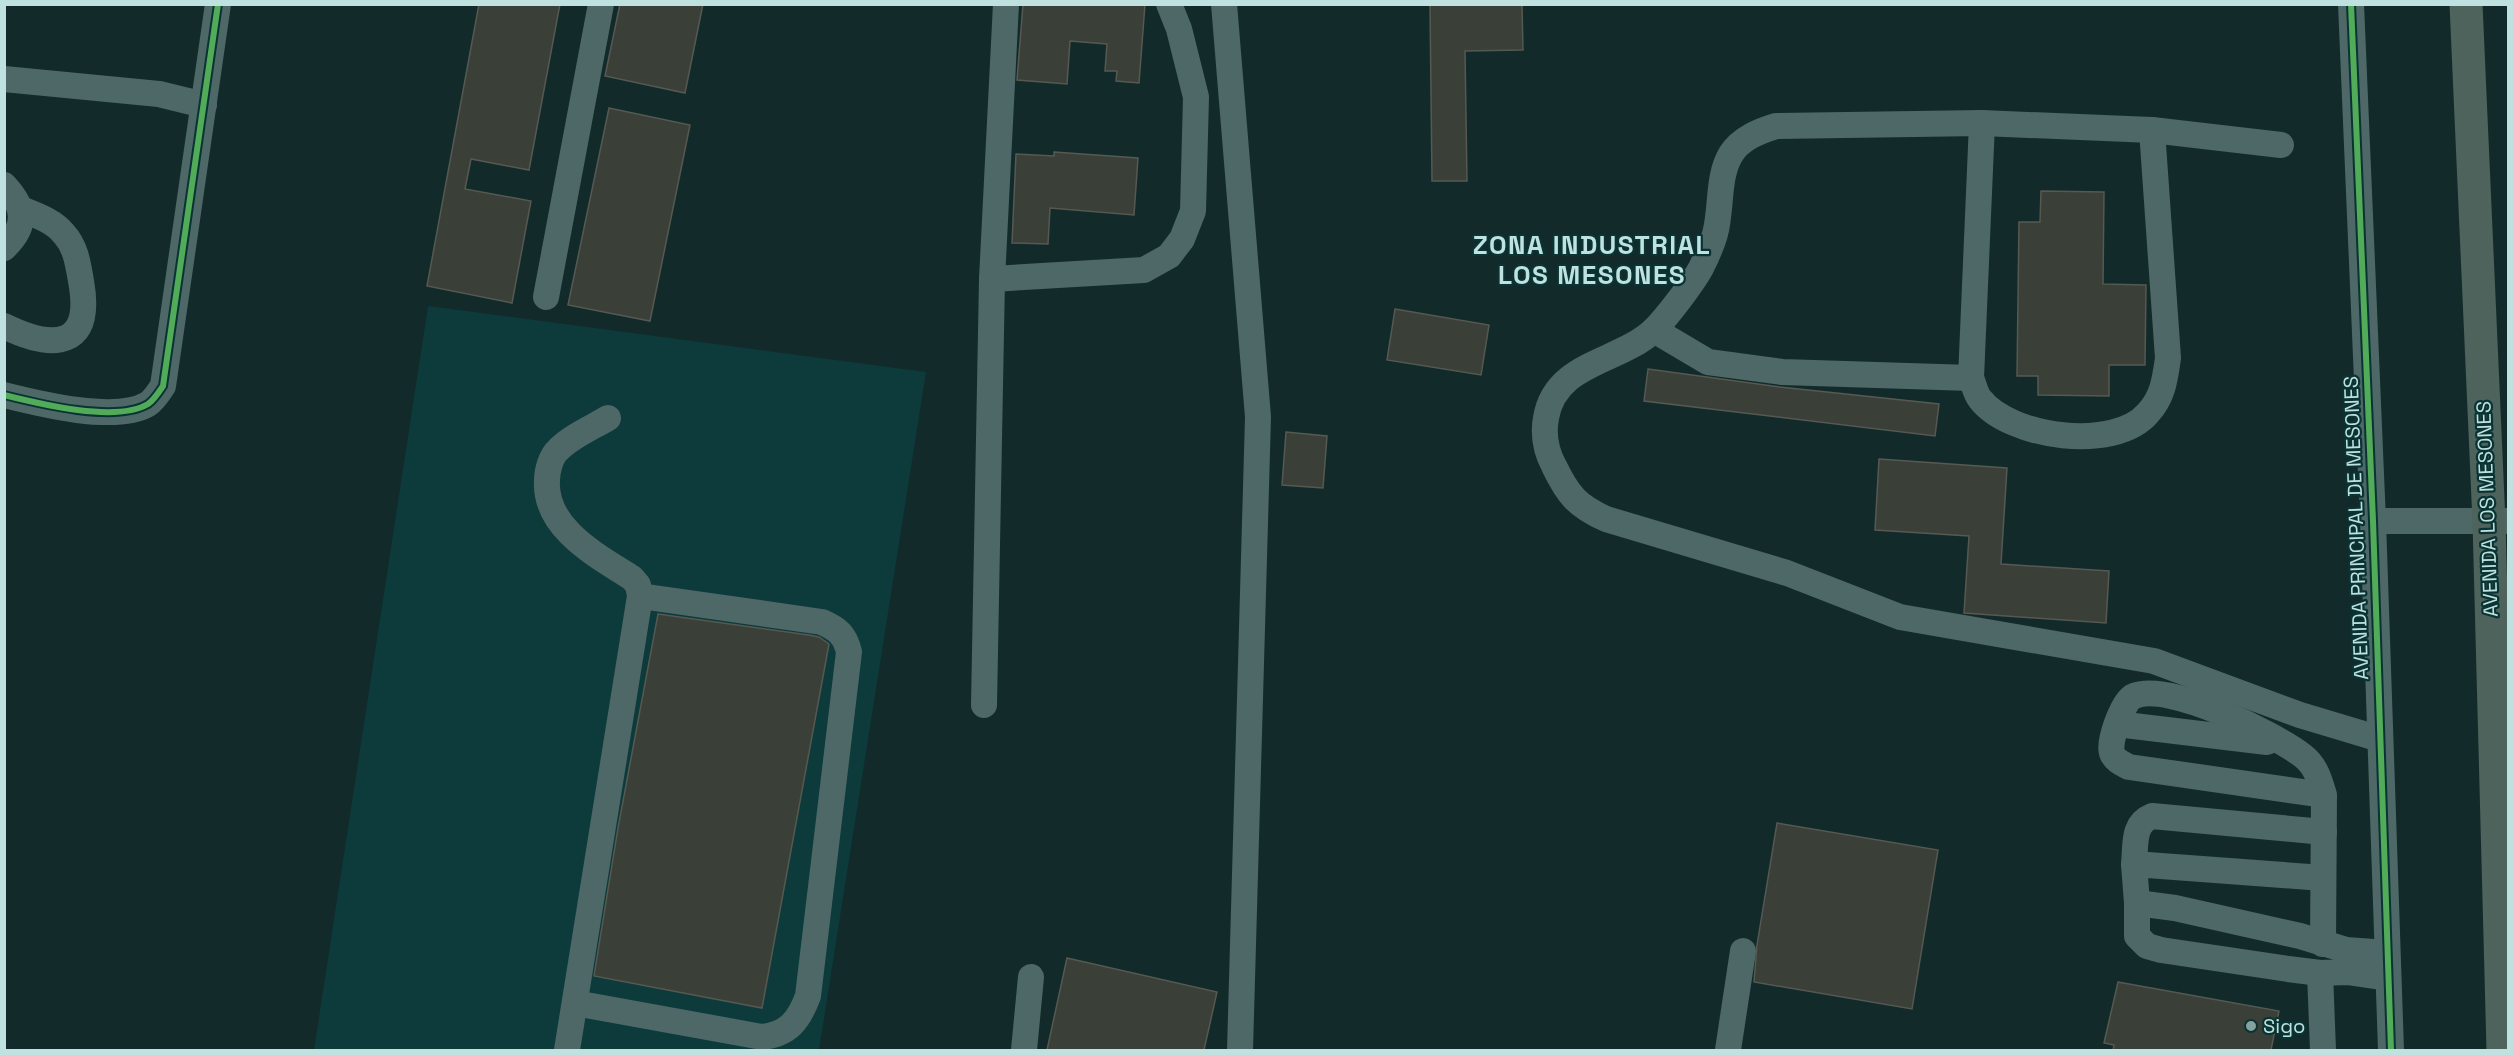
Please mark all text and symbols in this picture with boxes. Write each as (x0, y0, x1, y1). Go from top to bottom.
district label: ZONA INDUSTRIAL LOS MESONES (1473, 228, 1711, 292)
street label: AVENIDA PRINCIPAL DE MESONES (2338, 376, 2374, 680)
street label: AVENIDA LOS MESONES (2470, 401, 2504, 617)
place label: Sigo (2263, 1013, 2305, 1039)
marker: Sigo (2244, 1019, 2258, 1033)

